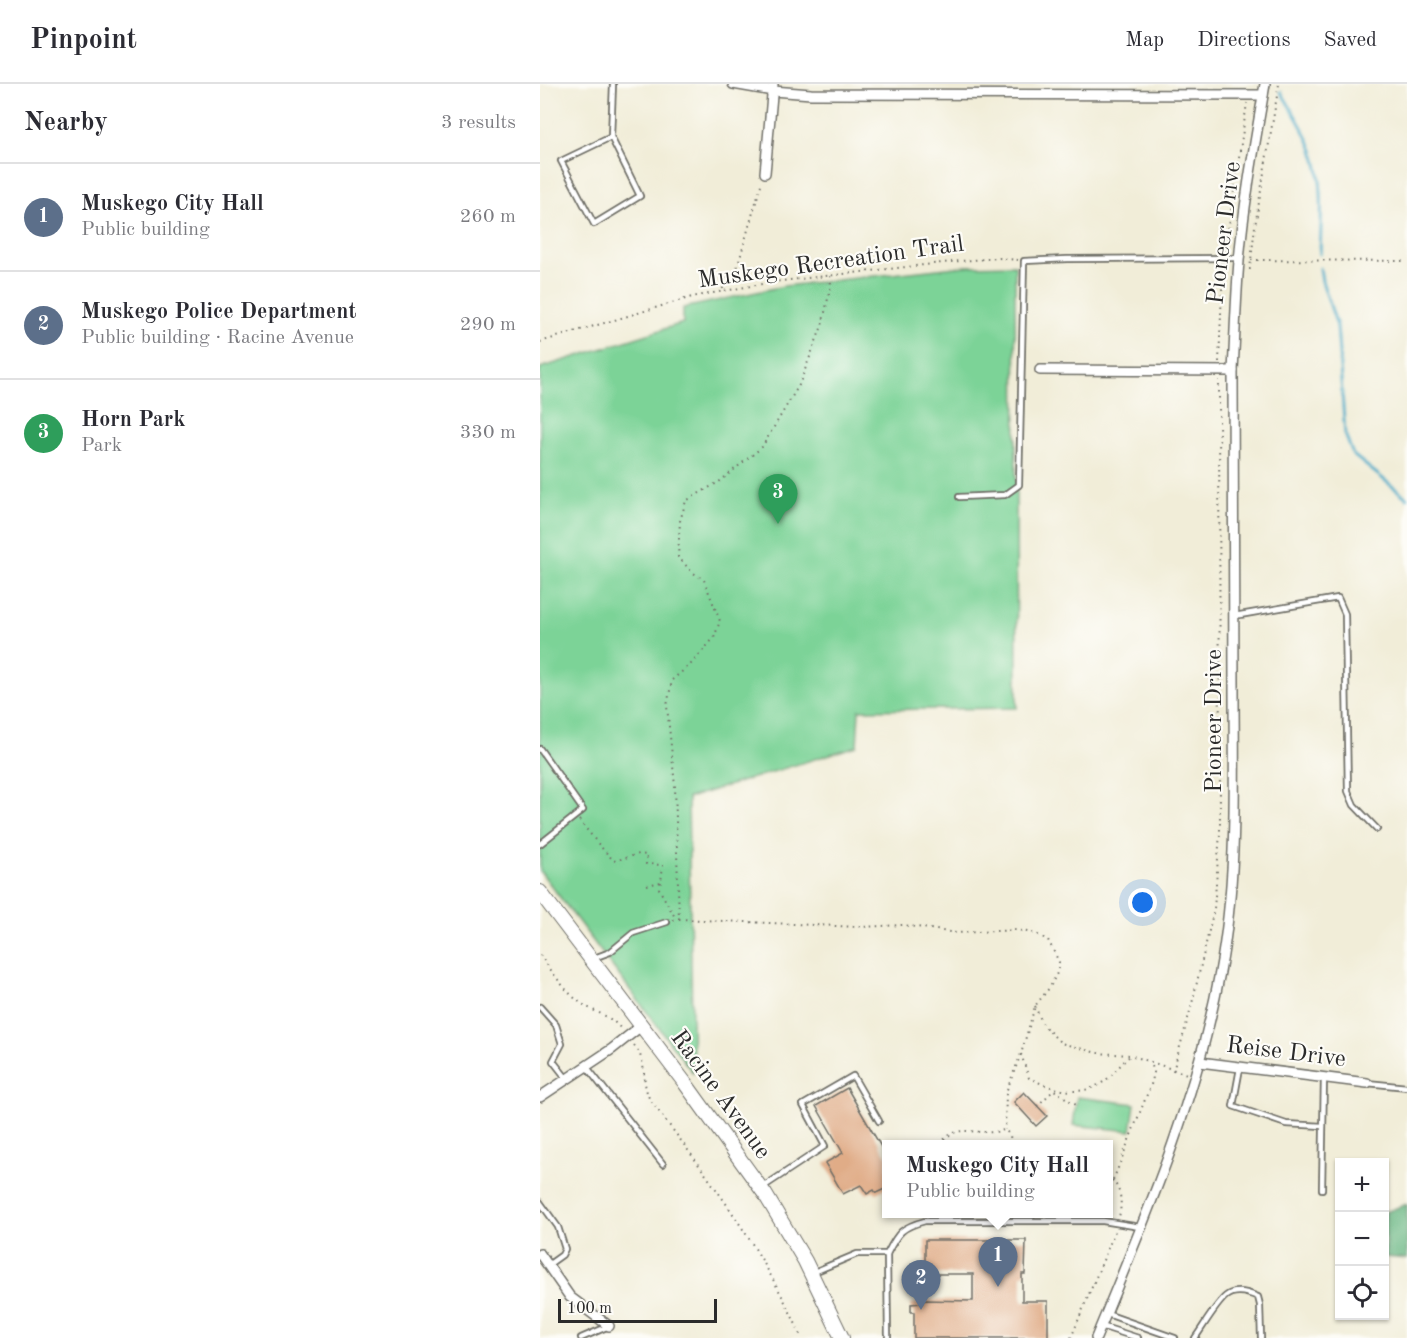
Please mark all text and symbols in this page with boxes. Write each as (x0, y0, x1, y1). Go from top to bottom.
text: Pinpoint (30, 27, 137, 55)
text: Map (1125, 30, 1164, 51)
text: Directions (1197, 30, 1291, 51)
text: Saved (1324, 30, 1377, 51)
text: Nearby (24, 110, 108, 136)
text: 3 results (441, 113, 516, 133)
street label: Pioneer Drive (1204, 160, 1246, 306)
text: Muskego City Hall (81, 193, 264, 215)
text: 1 (38, 207, 49, 227)
text: 260 m (460, 207, 516, 227)
text: Public building (81, 220, 210, 240)
street label: Muskego Recreation Trail (697, 232, 965, 294)
text: Muskego Police Department (81, 301, 356, 323)
text: 2 (38, 315, 49, 335)
text: 290 m (460, 315, 516, 335)
text: Public building · Racine Avenue (81, 328, 354, 348)
text: Horn Park (81, 409, 186, 431)
text: 3 (38, 423, 49, 443)
text: 330 m (460, 423, 516, 443)
text: Park (81, 436, 122, 456)
pin: 3 (758, 474, 798, 524)
street label: Pioneer Drive (1203, 649, 1227, 793)
your location (1128, 888, 1157, 917)
street label: Racine Avenue (665, 1026, 775, 1164)
street label: Reise Drive (1225, 1034, 1347, 1072)
popup (882, 1140, 1113, 1218)
text: Muskego City Hall (906, 1155, 1089, 1177)
map controls (1335, 1158, 1389, 1320)
button: + (1335, 1158, 1389, 1212)
text: Public building (906, 1182, 1035, 1202)
button: − (1335, 1212, 1389, 1266)
pin: 1 (978, 1238, 1018, 1287)
pin: 2 (902, 1260, 940, 1310)
button: locate (1335, 1266, 1389, 1320)
scale bar (558, 1296, 717, 1324)
text: 100 m (567, 1301, 612, 1317)

